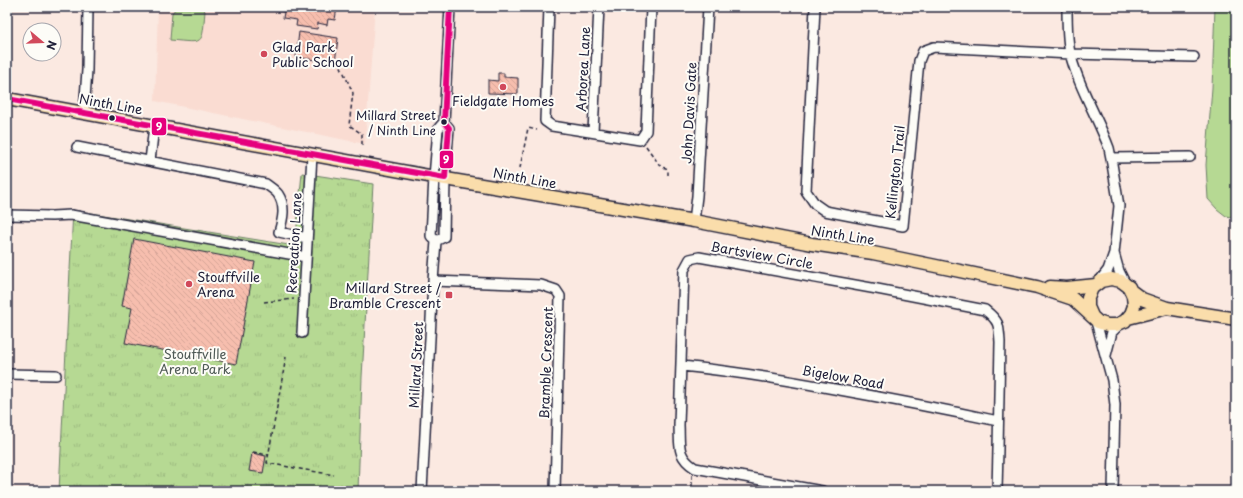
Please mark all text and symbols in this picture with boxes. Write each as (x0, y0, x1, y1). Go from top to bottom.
north arrow (22, 22, 62, 62)
street label: Arborea Lane (571, 26, 594, 112)
place label: Glad Park Public School (272, 37, 353, 71)
text: N (42, 39, 61, 53)
marker: Glad Park Public School (259, 49, 269, 59)
street label: John Davis Gate (676, 62, 701, 164)
marker: Fieldgate Homes (498, 82, 508, 92)
street label: Ninth Line (78, 89, 144, 118)
place label: Fieldgate Homes (452, 91, 554, 110)
place label: Millard Street / Ninth Line (356, 106, 436, 139)
unlabelled marker (107, 113, 117, 123)
line badge: 9 (151, 117, 167, 136)
text: 9 (156, 117, 163, 134)
marker: Millard Street / Ninth Line (439, 117, 449, 127)
street label: Kellington Trail (880, 124, 909, 220)
line badge: 9 (439, 150, 454, 169)
text: 9 (443, 150, 450, 167)
street label: Ninth Line (492, 163, 558, 192)
street label: Recreation Lane (281, 192, 306, 294)
street label: Ninth Line (810, 220, 876, 249)
street label: Bartsview Circle (709, 236, 815, 273)
place label: Stouffville Arena (197, 267, 260, 301)
place label: Millard Street / Bramble Crescent (329, 278, 442, 312)
marker: Stouffville Arena (184, 279, 194, 289)
marker: Millard Street / Bramble Crescent (444, 290, 454, 300)
street label: Bramble Crescent (534, 306, 557, 420)
street label: Millard Street (404, 321, 427, 409)
park label: Stouffville Arena Park (159, 344, 231, 378)
street label: Bigelow Road (801, 360, 886, 393)

